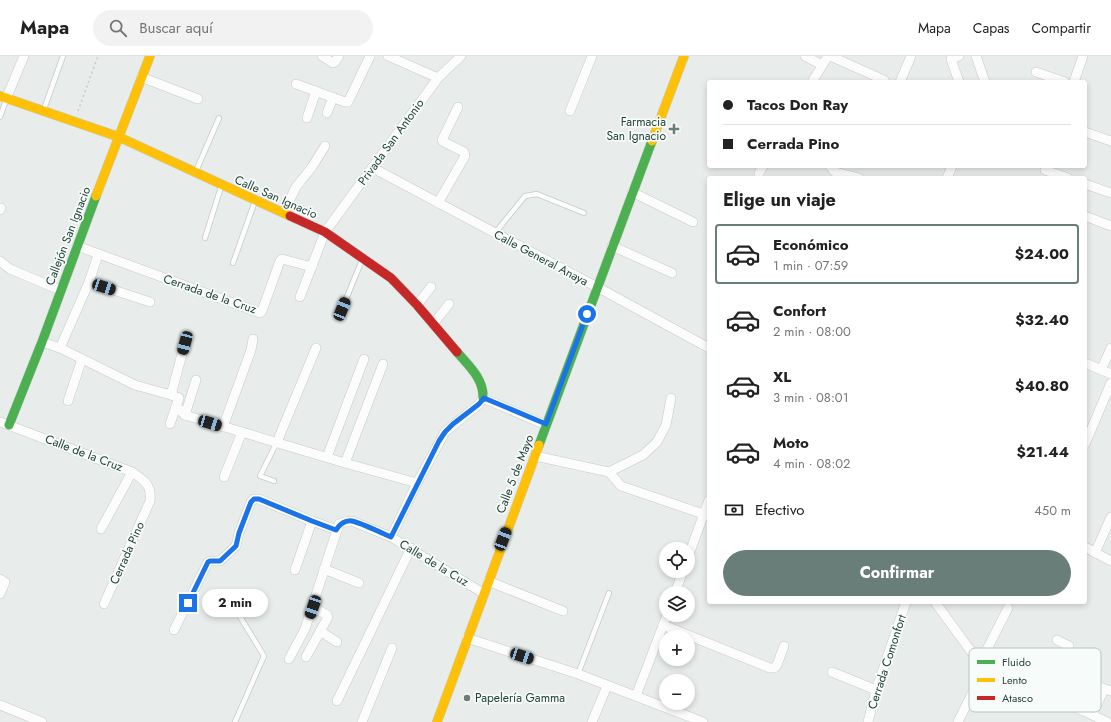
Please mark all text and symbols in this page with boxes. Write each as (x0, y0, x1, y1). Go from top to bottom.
search box (93, 10, 373, 46)
text: Mapa (20, 14, 69, 41)
icon: search (107, 17, 129, 39)
text: Buscar aquí (139, 17, 213, 39)
text: Mapa (918, 18, 951, 38)
text: Capas (973, 18, 1010, 38)
text: Compartir (1032, 18, 1091, 38)
text: Tacos Don Ray (747, 94, 848, 116)
street label: Privada San Antonio (354, 95, 429, 189)
place label: Farmacia San Ignacio (606, 113, 666, 145)
marker: Farmacia San Ignacio (669, 124, 679, 134)
text: Cerrada Pino (747, 133, 839, 155)
street label: Calle San Ignacio (232, 171, 321, 223)
street label: Callejón San Ignacio (41, 184, 95, 288)
text: Elige un viaje (723, 187, 836, 213)
street label: Calle General Anaya (491, 226, 592, 291)
text: Económico (773, 234, 848, 256)
icon: car (725, 236, 761, 272)
text: $24.00 (1015, 243, 1069, 265)
text: 1 min · 07:59 (773, 256, 848, 275)
street label: Cerrada de la Cruz (161, 270, 259, 319)
car (91, 278, 117, 296)
car (332, 296, 352, 322)
text: Confort (773, 300, 826, 322)
icon: car (725, 302, 761, 338)
route start (578, 305, 596, 323)
text: $32.40 (1015, 309, 1069, 331)
text: 2 min · 08:00 (773, 322, 851, 341)
car (176, 330, 194, 356)
text: XL (773, 366, 791, 388)
icon: car (725, 368, 761, 404)
text: $40.80 (1015, 375, 1069, 397)
text: 3 min · 08:01 (773, 388, 849, 407)
car (197, 414, 223, 432)
street label: Calle de la Cruz (42, 430, 126, 476)
street label: Calle 5 de Mayo (492, 431, 538, 516)
text: Moto (773, 432, 809, 454)
icon: car (725, 434, 761, 470)
text: $21.44 (1016, 441, 1069, 463)
text: 4 min · 08:02 (773, 454, 851, 473)
icon: cash (723, 499, 745, 521)
text: Efectivo (755, 499, 805, 521)
text: 450 m (1034, 501, 1071, 520)
street label: Cerrada Pino (105, 518, 149, 587)
car (493, 526, 513, 552)
street label: Calle de la Cuz (396, 535, 473, 591)
map controls (659, 542, 695, 710)
button: locate (659, 542, 695, 578)
button: Confirmar (723, 550, 1071, 596)
button: layers (659, 586, 695, 622)
callout: 2 min (202, 589, 268, 617)
text: 2 min (218, 593, 252, 612)
route end (179, 594, 197, 612)
car (303, 594, 323, 620)
street label: Cerrada Comonfort (863, 612, 911, 712)
button: + (659, 630, 695, 666)
car (509, 647, 535, 665)
legend (969, 648, 1101, 712)
text: Fluido (1002, 654, 1031, 670)
text: Lento (1002, 672, 1027, 688)
button: − (659, 674, 695, 710)
place label: Papelería Gamma (475, 689, 565, 707)
text: Atasco (1002, 690, 1033, 706)
marker: Papelería Gamma (462, 693, 472, 703)

